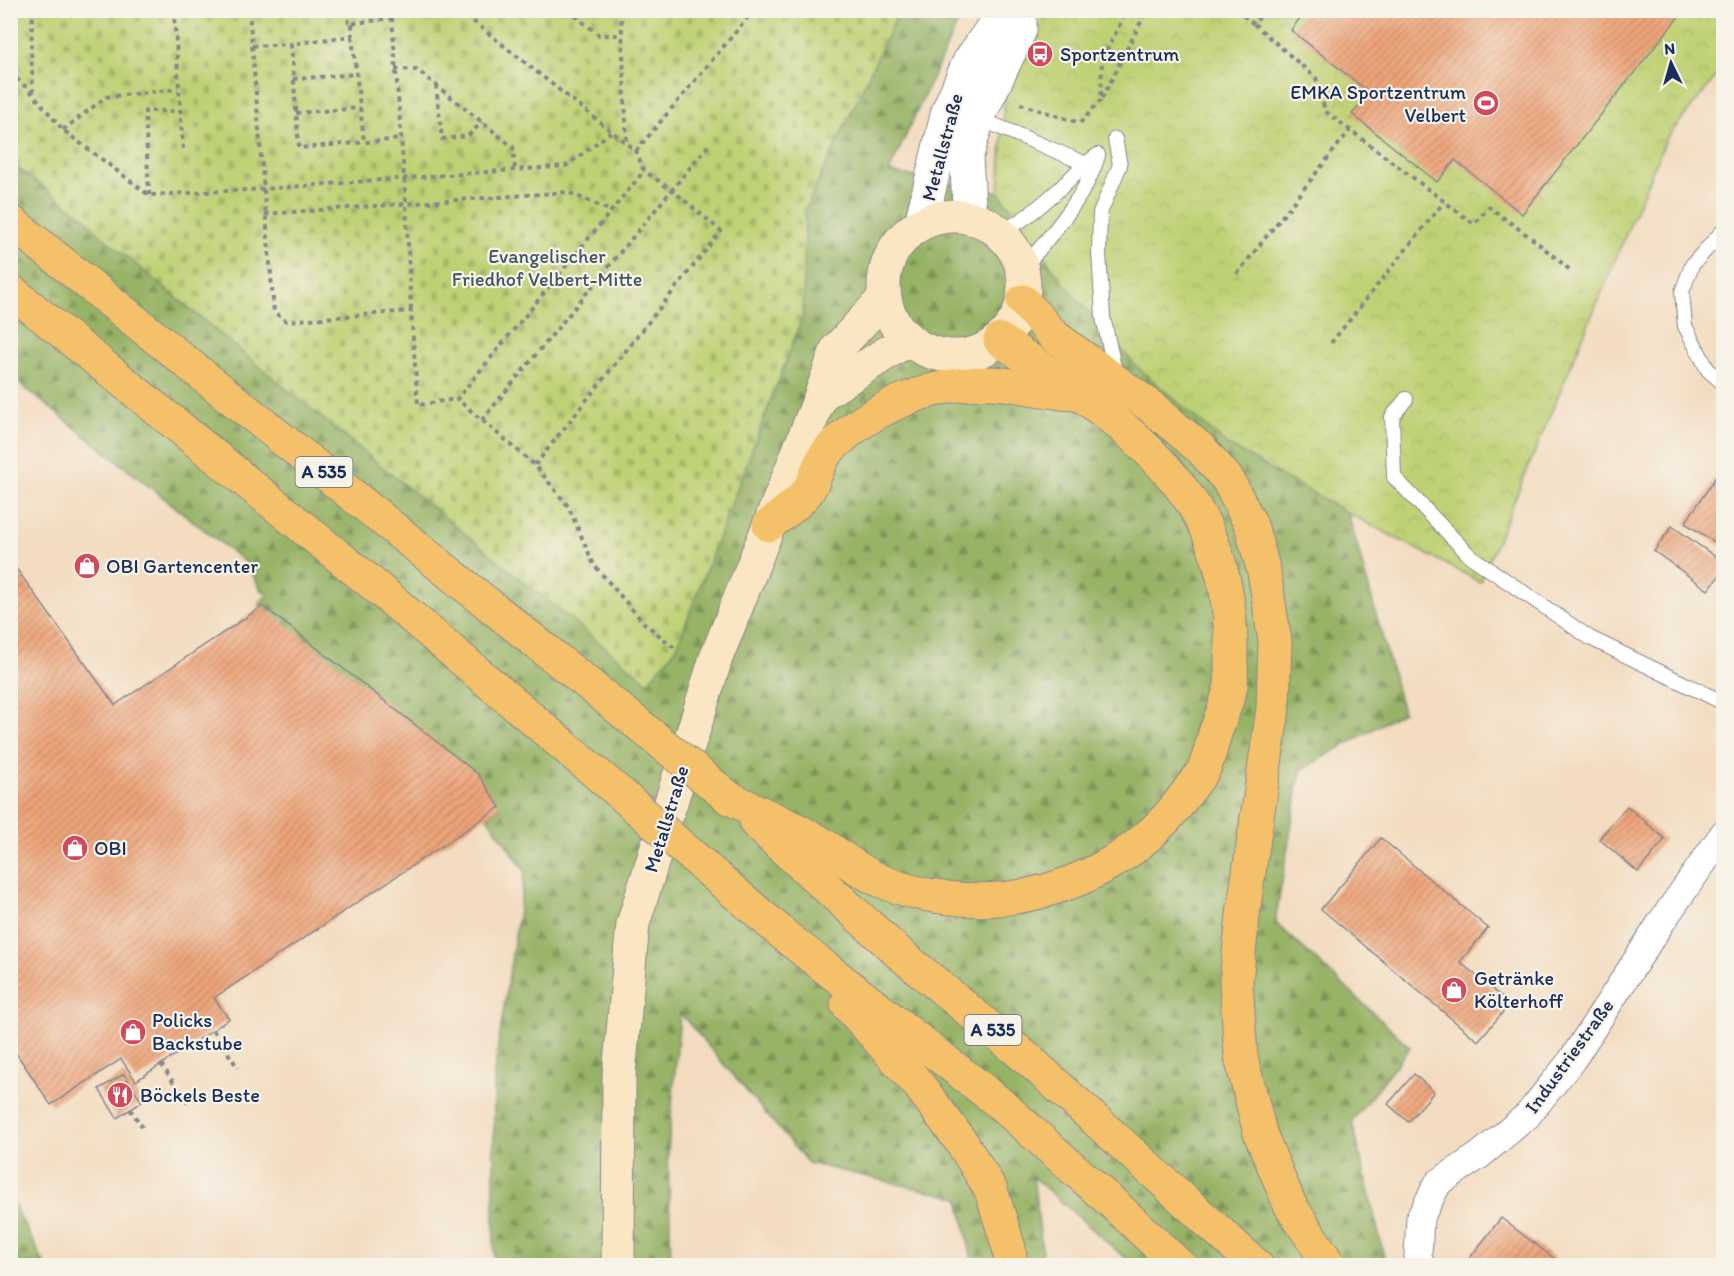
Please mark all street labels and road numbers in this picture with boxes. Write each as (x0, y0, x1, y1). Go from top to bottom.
street label: Metallstraße (916, 91, 968, 203)
road number: A 535 (296, 457, 352, 487)
street label: Metallstraße (638, 763, 694, 875)
street label: Industriestraße (1519, 994, 1619, 1118)
road number: A 535 (964, 1015, 1022, 1045)

